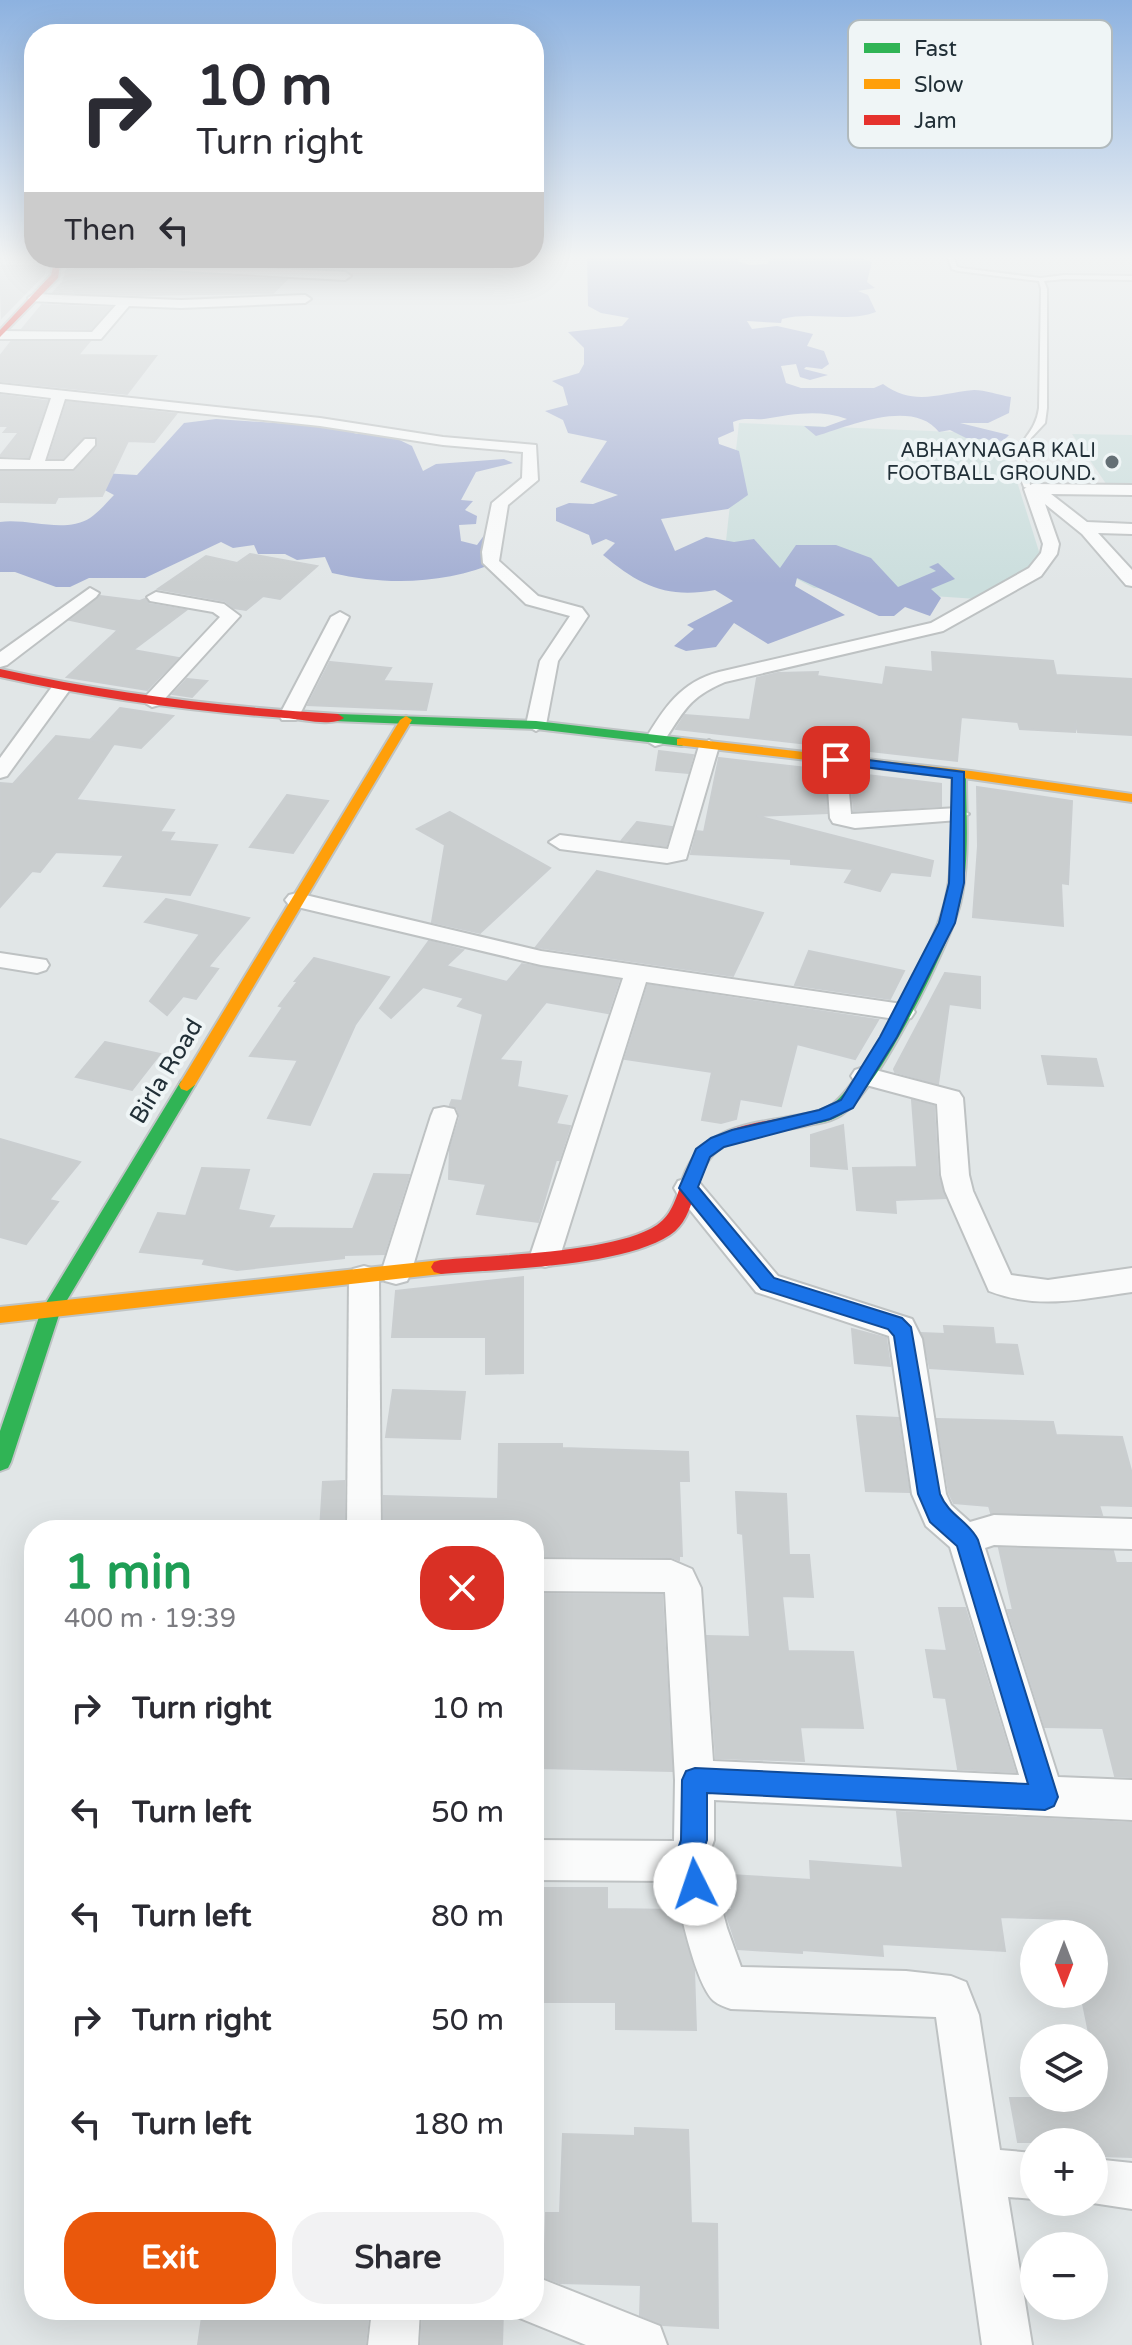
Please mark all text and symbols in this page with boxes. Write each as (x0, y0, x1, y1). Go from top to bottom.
legend (848, 20, 1112, 148)
text: Fast (914, 36, 957, 62)
text: 10 m (196, 53, 332, 120)
icon: right (64, 56, 168, 160)
text: Slow (914, 72, 964, 98)
text: Jam (914, 108, 957, 134)
text: Turn right (196, 121, 363, 164)
icon: left (152, 208, 196, 252)
text: Then (64, 212, 136, 249)
place label: ABHAYNAGAR KALI FOOTBALL GROUND. (887, 439, 1096, 486)
marker: ABHAYNAGAR KALI FOOTBALL GROUND. (1103, 453, 1121, 471)
pin (802, 726, 870, 794)
icon: arrive (814, 738, 858, 782)
street label: Birla Road (124, 1013, 209, 1129)
text: 1 min (64, 1544, 192, 1602)
button: close (420, 1546, 504, 1630)
text: 400 m · 19:39 (64, 1603, 236, 1634)
icon: right (64, 1686, 108, 1730)
text: Turn right (132, 1690, 272, 1727)
text: 10 m (431, 1690, 504, 1727)
icon: left (64, 1790, 108, 1834)
text: Turn left (132, 1794, 251, 1831)
text: 50 m (431, 1794, 504, 1831)
position arrow (653, 1842, 737, 1926)
icon: left (64, 1894, 108, 1938)
text: Turn left (132, 1898, 251, 1935)
text: 80 m (431, 1898, 504, 1935)
north arrow (1020, 1920, 1108, 2008)
map controls (1020, 1920, 1108, 2320)
icon: right (64, 1998, 108, 2042)
text: Turn right (132, 2002, 272, 2039)
text: 50 m (431, 2002, 504, 2039)
button: layers (1020, 2024, 1108, 2112)
icon: left (64, 2102, 108, 2146)
text: Turn left (132, 2106, 251, 2143)
text: 180 m (412, 2106, 504, 2143)
button: + (1020, 2128, 1108, 2216)
button: Exit (64, 2212, 276, 2304)
button: Share (292, 2212, 504, 2304)
button: − (1020, 2232, 1108, 2320)

